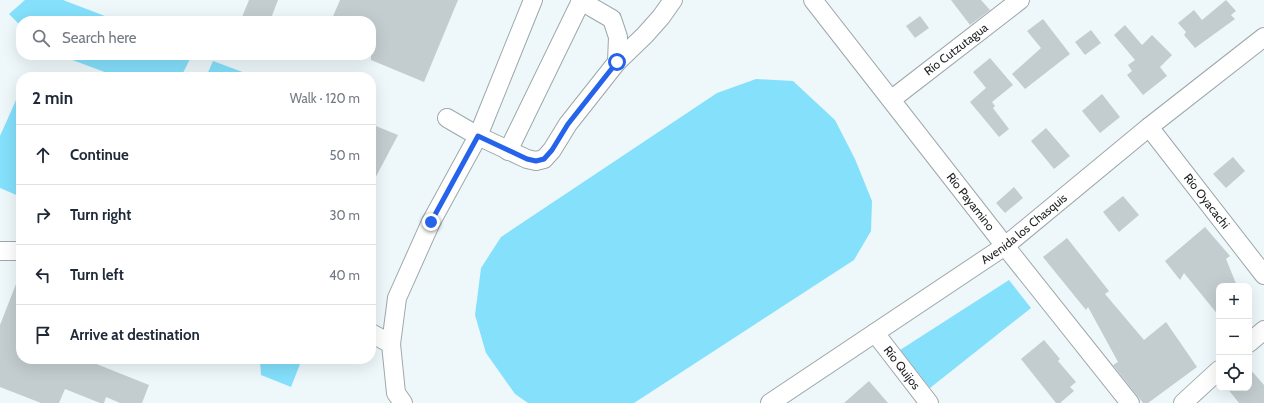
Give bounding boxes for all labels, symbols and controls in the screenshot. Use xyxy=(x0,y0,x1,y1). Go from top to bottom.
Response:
search box xyxy=(16,16,376,60)
street label: Río Cutzutagua xyxy=(921,20,991,78)
icon: search xyxy=(30,27,52,49)
text: Search here xyxy=(62,29,137,47)
route start xyxy=(608,53,626,71)
text: 2 min xyxy=(32,88,73,108)
text: Walk · 120 m xyxy=(290,90,360,106)
icon: ahead xyxy=(32,144,54,166)
text: Continue xyxy=(70,146,129,164)
text: 50 m xyxy=(330,147,360,163)
street label: Río Payamino xyxy=(944,170,998,234)
street label: Río Oyacachi xyxy=(1181,170,1233,231)
street label: Avenida los Chasquis xyxy=(978,190,1070,267)
icon: right xyxy=(32,204,54,226)
text: Turn right xyxy=(70,206,131,224)
text: 30 m xyxy=(330,207,360,223)
route end xyxy=(422,213,440,231)
icon: left xyxy=(32,264,54,286)
text: Turn left xyxy=(70,266,124,284)
text: 40 m xyxy=(329,267,360,283)
map controls xyxy=(1216,283,1252,391)
button: + xyxy=(1216,283,1252,319)
button: − xyxy=(1216,319,1252,355)
icon: arrive xyxy=(32,324,54,346)
text: Arrive at destination xyxy=(70,326,200,344)
street label: Río Quijos xyxy=(881,343,924,392)
button: locate xyxy=(1216,355,1252,391)

